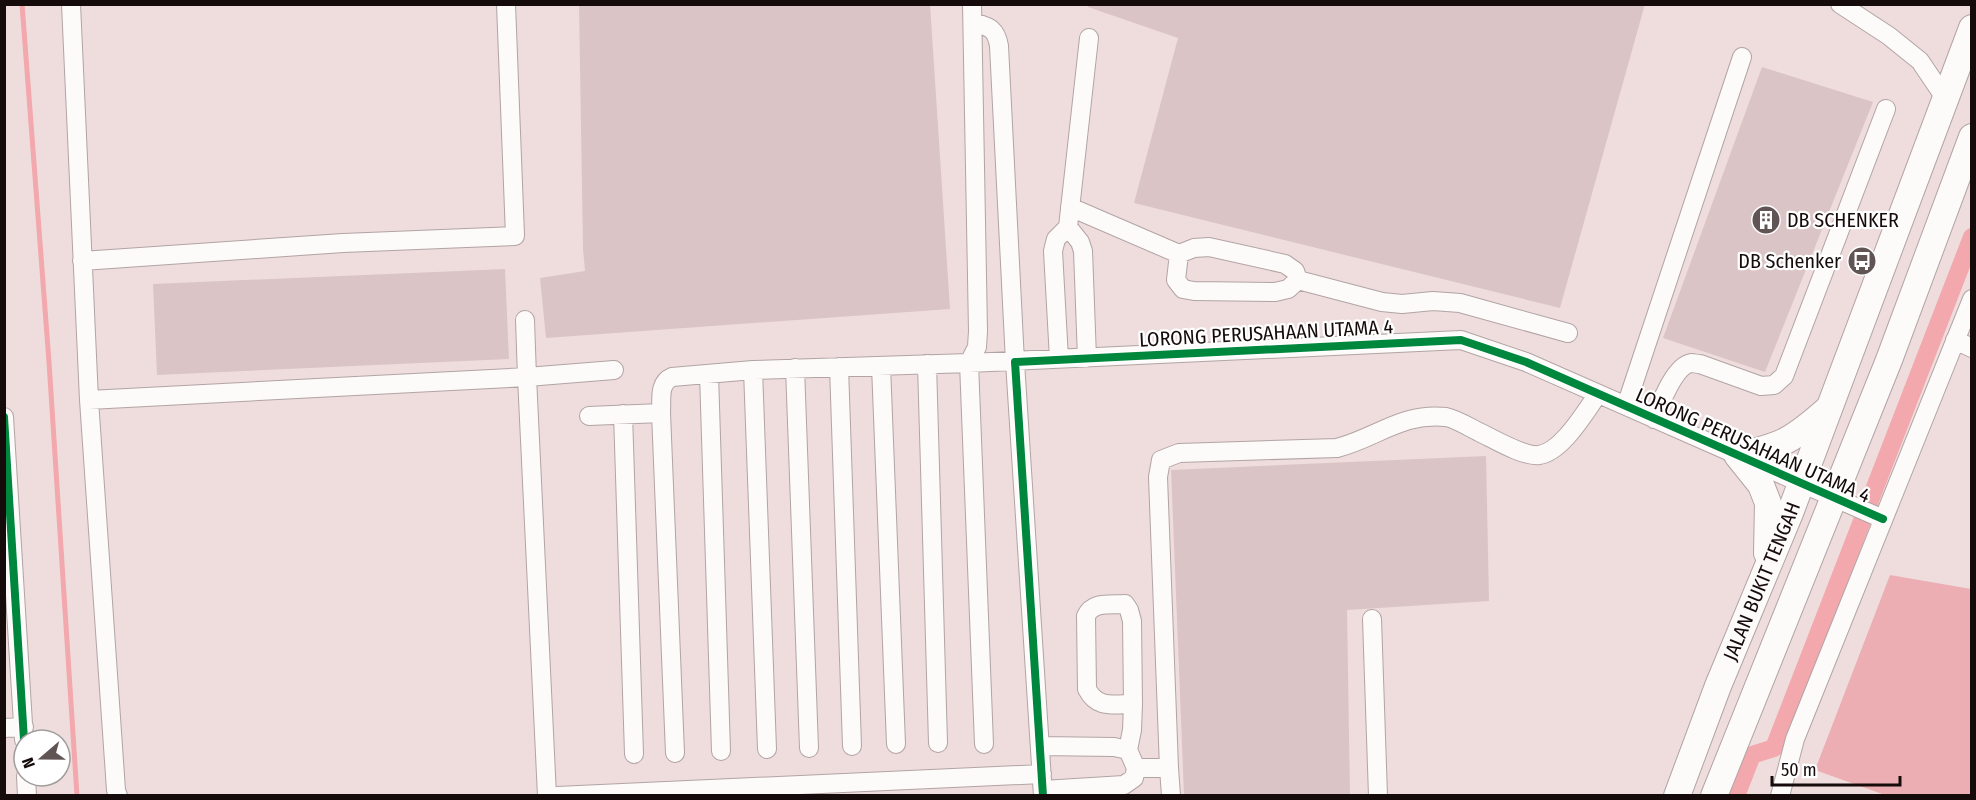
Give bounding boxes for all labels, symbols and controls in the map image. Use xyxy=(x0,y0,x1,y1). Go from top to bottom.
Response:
building icon: DB SCHENKER xyxy=(1750,204,1782,236)
place label: DB SCHENKER xyxy=(1787,208,1899,232)
bus stop icon: DB Schenker xyxy=(1846,245,1878,277)
place label: DB Schenker xyxy=(1738,249,1841,273)
street label: LORONG PERUSAHAAN UTAMA 4 xyxy=(1138,314,1394,352)
street label: LORONG PERUSAHAAN UTAMA 4 xyxy=(1632,382,1874,508)
street label: JALAN BUKIT TENGAH xyxy=(1718,498,1805,664)
north arrow xyxy=(12,728,72,788)
scale bar xyxy=(1772,749,1900,787)
text: N xyxy=(18,755,39,771)
text: 50 m xyxy=(1781,759,1817,781)

